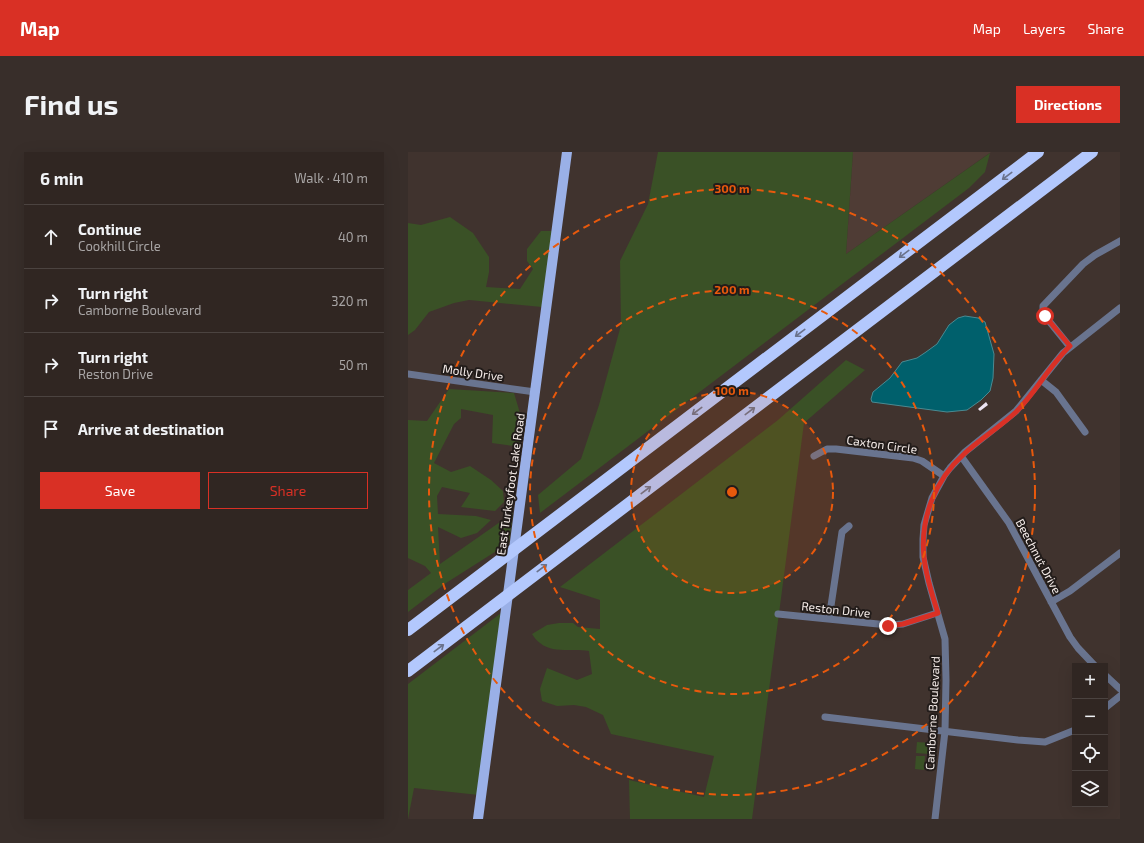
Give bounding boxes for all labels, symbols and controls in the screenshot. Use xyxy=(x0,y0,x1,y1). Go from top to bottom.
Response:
text: Map xyxy=(20,17,60,40)
text: Map xyxy=(973,20,1001,37)
text: Layers xyxy=(1023,20,1065,37)
text: Share xyxy=(1087,20,1124,37)
button: Directions xyxy=(1016,86,1120,123)
text: Find us xyxy=(24,87,118,121)
text: 6 min xyxy=(40,168,84,188)
text: Walk · 410 m xyxy=(294,170,368,186)
one-way arrow xyxy=(1002,171,1013,180)
text: 300 m xyxy=(714,181,750,195)
text: Continue xyxy=(78,220,141,238)
icon: ahead xyxy=(40,226,62,248)
text: 40 m xyxy=(338,229,368,245)
text: Cookhill Circle xyxy=(78,238,161,254)
one-way arrow xyxy=(898,250,909,259)
text: 200 m xyxy=(714,282,750,296)
text: Turn right xyxy=(78,284,148,302)
icon: right xyxy=(40,290,62,312)
text: 320 m xyxy=(331,293,368,309)
text: Camborne Boulevard xyxy=(78,302,202,318)
route start xyxy=(1036,307,1054,325)
one-way arrow xyxy=(795,329,806,337)
text: Turn right xyxy=(78,348,148,366)
icon: right xyxy=(40,354,62,376)
text: 50 m xyxy=(339,357,368,373)
street label: Molly Drive xyxy=(442,361,504,383)
text: Reston Drive xyxy=(78,366,153,382)
text: 100 m xyxy=(715,383,749,397)
one-way arrow xyxy=(691,407,702,416)
one-way arrow xyxy=(744,407,755,416)
street label: East Turkeyfoot Lake Road xyxy=(493,412,527,556)
icon: arrive xyxy=(40,418,62,440)
text: Arrive at destination xyxy=(78,420,224,438)
street label: Caxton Circle xyxy=(846,432,918,456)
button: Save xyxy=(40,472,200,509)
button: Share xyxy=(208,472,368,509)
centre of rings xyxy=(725,485,739,499)
one-way arrow xyxy=(640,486,651,494)
street label: Beechnut Drive xyxy=(1013,516,1065,596)
one-way arrow xyxy=(537,564,548,573)
street label: Reston Drive xyxy=(801,598,871,620)
route end xyxy=(879,617,897,635)
one-way arrow xyxy=(434,643,445,652)
street label: Camborne Boulevard xyxy=(922,656,942,770)
map controls xyxy=(1072,663,1108,807)
button: + xyxy=(1072,663,1108,699)
button: − xyxy=(1072,699,1108,735)
button: locate xyxy=(1072,735,1108,771)
button: layers xyxy=(1072,771,1108,807)

